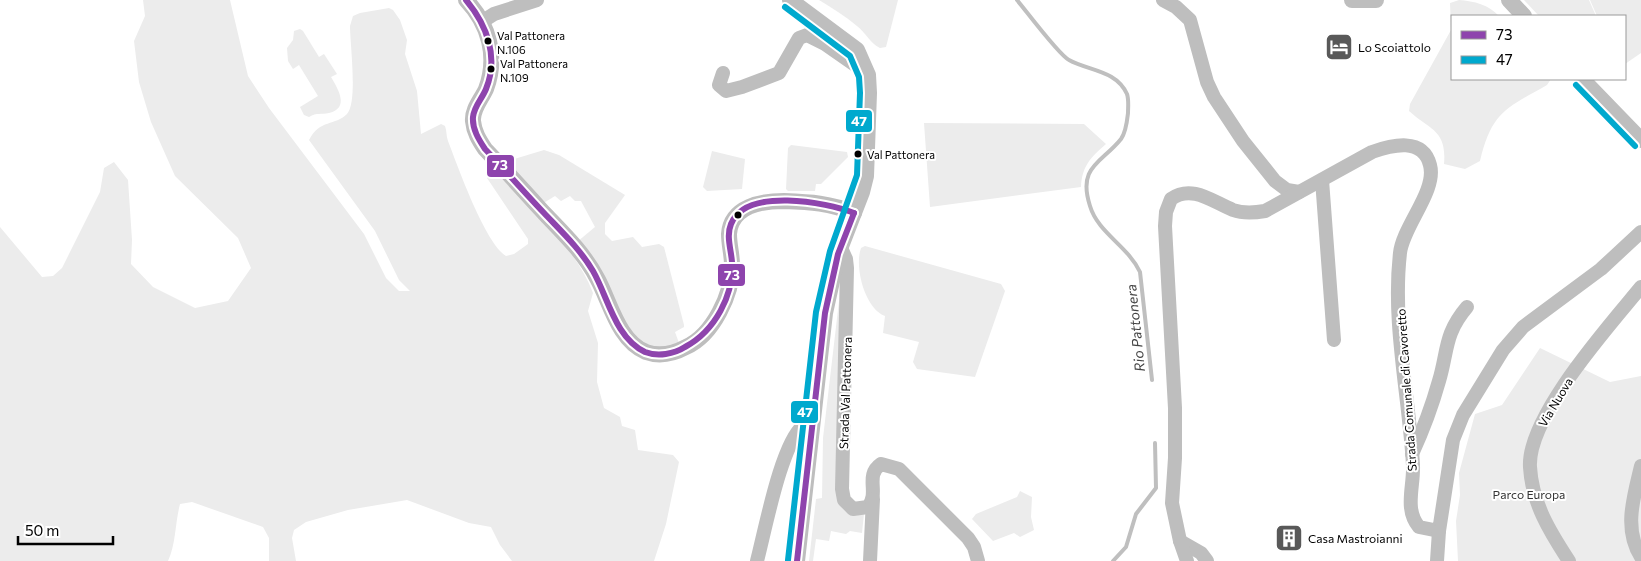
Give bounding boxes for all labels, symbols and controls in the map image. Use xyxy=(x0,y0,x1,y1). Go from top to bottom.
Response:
legend xyxy=(1451,15,1626,80)
text: 73 xyxy=(1496,25,1512,43)
place label: Val Pattonera N.106 xyxy=(497,29,565,56)
hotel icon: Lo Scoiattolo xyxy=(1324,32,1354,62)
marker: Val Pattonera N.106 xyxy=(483,36,493,46)
place label: Lo Scoiattolo xyxy=(1358,40,1431,54)
text: 47 xyxy=(1496,50,1513,68)
place label: Val Pattonera N.109 xyxy=(500,57,568,84)
marker: Val Pattonera N.109 xyxy=(486,64,496,74)
line badge: 47 xyxy=(845,109,873,133)
text: 47 xyxy=(851,112,867,129)
place label: Val Pattonera xyxy=(867,148,935,161)
marker: Val Pattonera xyxy=(853,149,863,159)
line badge: 73 xyxy=(486,154,515,178)
text: 73 xyxy=(492,156,508,173)
unlabelled marker xyxy=(733,210,743,220)
line badge: 73 xyxy=(717,263,746,287)
text: 73 xyxy=(724,266,740,283)
water label: Rio Pattonera xyxy=(1122,283,1148,373)
street label: Strada Comunale di Cavoretto xyxy=(1393,308,1419,472)
street label: Strada Val Pattonera xyxy=(836,337,854,449)
street label: Via Nuova xyxy=(1535,375,1575,429)
line badge: 47 xyxy=(790,400,819,424)
text: 47 xyxy=(797,403,813,420)
park label: Parco Europa xyxy=(1493,487,1565,501)
scale bar xyxy=(18,514,112,546)
text: 50 m xyxy=(25,521,59,539)
building icon: Casa Mastroianni xyxy=(1274,523,1304,553)
place label: Casa Mastroianni xyxy=(1308,531,1402,545)

